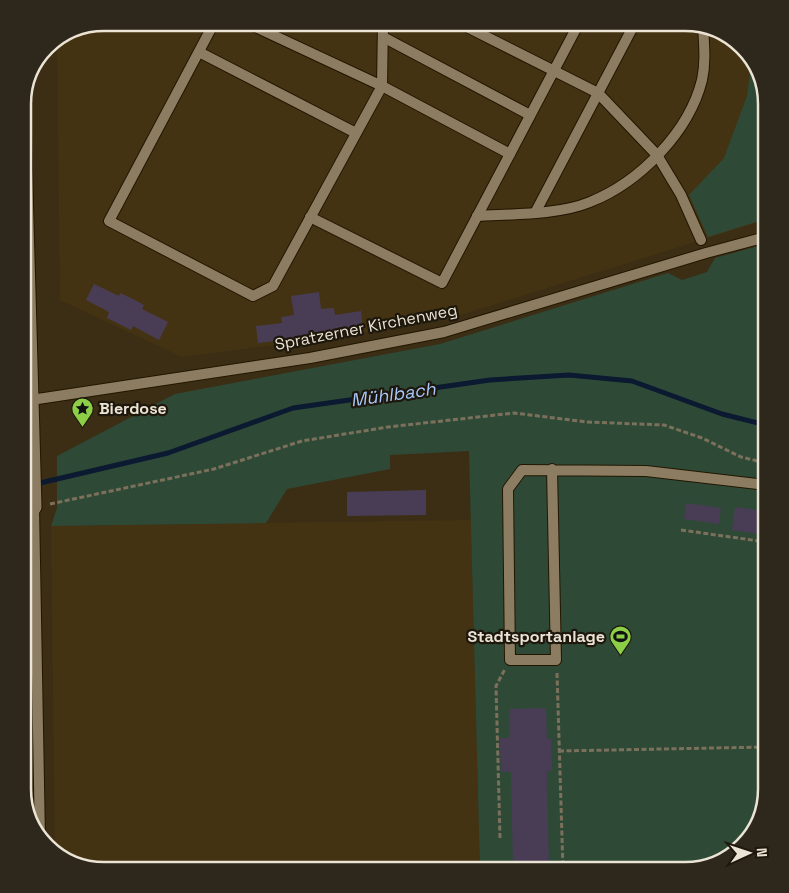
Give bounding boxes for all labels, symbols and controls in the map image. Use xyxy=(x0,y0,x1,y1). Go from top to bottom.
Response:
street label: Spratzerner Kirchenweg xyxy=(273,299,459,355)
water label: Mühlbach xyxy=(349,377,438,411)
place icon: Bierdose xyxy=(71,396,95,427)
place label: Bierdose xyxy=(99,398,167,419)
sports icon: Stadtsportanlage xyxy=(609,624,633,655)
place label: Stadtsportanlage xyxy=(468,626,605,647)
north arrow xyxy=(724,828,774,878)
text: N xyxy=(753,847,771,857)

